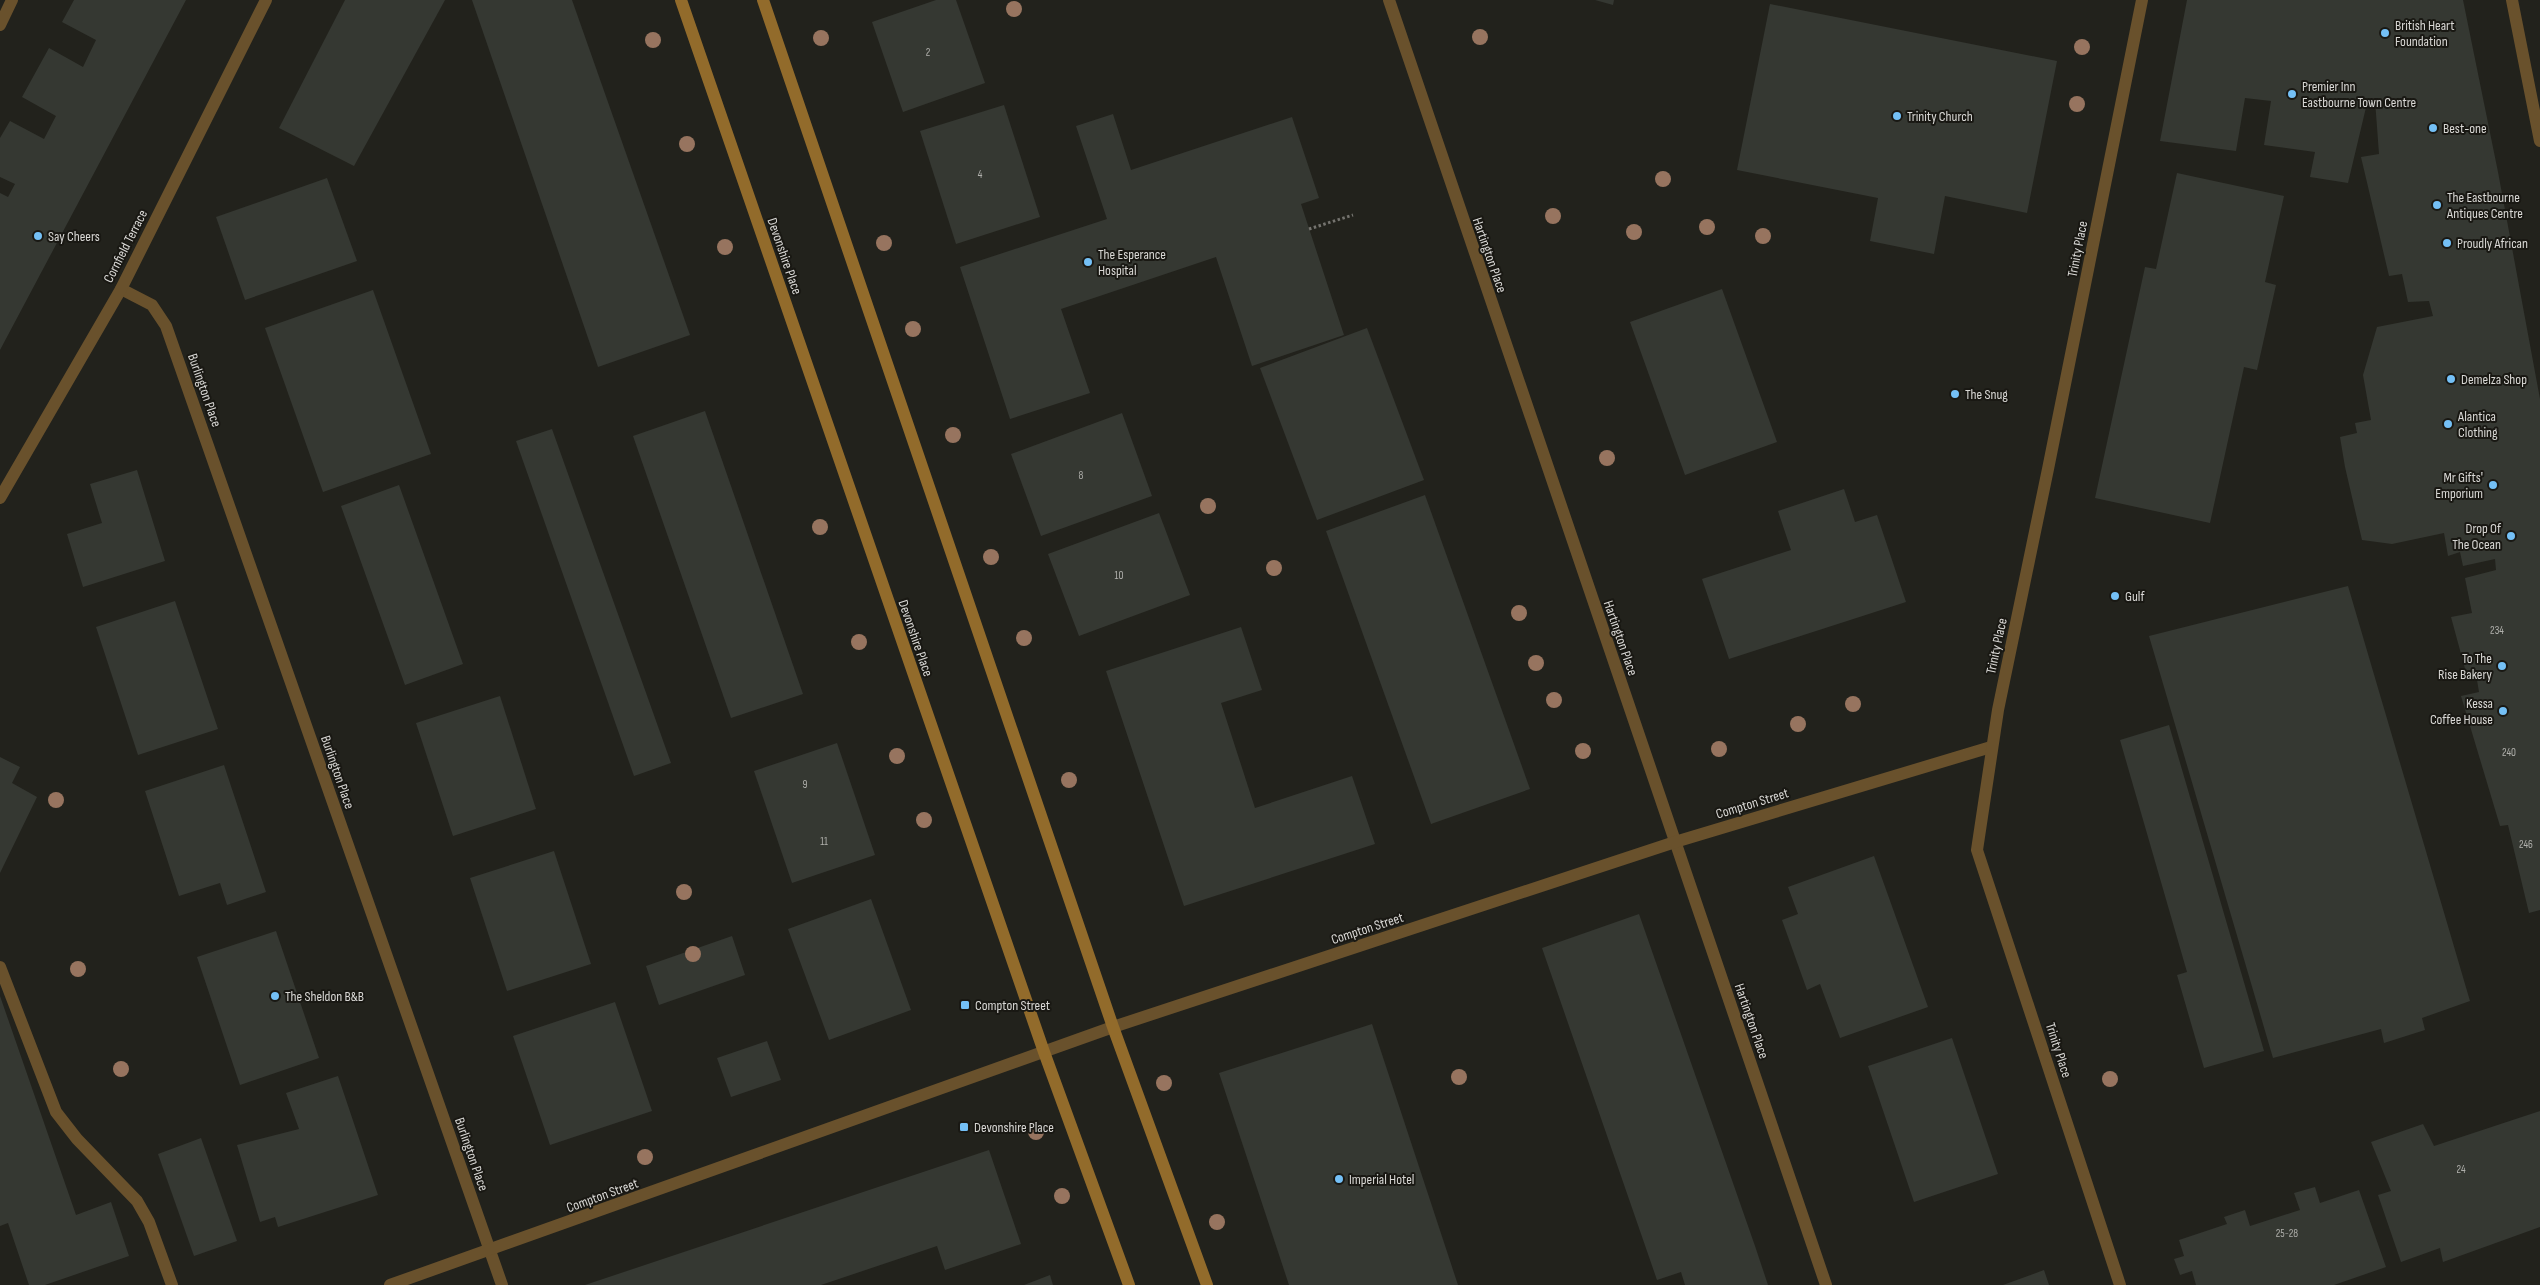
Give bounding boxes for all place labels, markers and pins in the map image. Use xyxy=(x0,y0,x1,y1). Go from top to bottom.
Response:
place label: British Heart Foundation xyxy=(2395,17,2455,50)
marker: British Heart Foundation xyxy=(2379,27,2391,39)
place label: Premier Inn Eastbourne Town Centre xyxy=(2302,78,2416,111)
marker: Premier Inn Eastbourne Town Centre xyxy=(2286,88,2298,100)
place label: Trinity Church xyxy=(1907,108,1973,125)
marker: Trinity Church xyxy=(1891,110,1903,122)
place label: Best-one xyxy=(2443,120,2487,137)
marker: Best-one xyxy=(2427,122,2439,134)
place label: The Eastbourne Antiques Centre xyxy=(2446,189,2523,222)
marker: The Eastbourne Antiques Centre xyxy=(2431,199,2443,211)
place label: Say Cheers xyxy=(48,228,100,245)
marker: Say Cheers xyxy=(32,230,44,242)
place label: Proudly African xyxy=(2457,235,2528,252)
marker: Proudly African xyxy=(2441,237,2453,249)
place label: The Esperance Hospital xyxy=(1098,246,1166,279)
marker: The Esperance Hospital xyxy=(1082,256,1094,268)
place label: Demelza Shop xyxy=(2461,371,2527,388)
marker: Demelza Shop xyxy=(2445,373,2457,385)
place label: The Snug xyxy=(1965,386,2008,403)
marker: The Snug xyxy=(1949,388,1961,400)
place label: Alantica Clothing xyxy=(2457,408,2498,441)
marker: Alantica Clothing xyxy=(2442,418,2454,430)
place label: Mr Gifts' Emporium xyxy=(2435,469,2483,502)
marker: Mr Gifts' Emporium xyxy=(2487,479,2499,491)
place label: Drop Of The Ocean xyxy=(2452,520,2502,553)
marker: Drop Of The Ocean xyxy=(2505,530,2517,542)
place label: Gulf xyxy=(2125,588,2145,605)
marker: Gulf xyxy=(2109,590,2121,602)
place label: To The Rise Bakery xyxy=(2438,650,2493,683)
marker: To The Rise Bakery xyxy=(2496,660,2508,672)
place label: Kessa Coffee House xyxy=(2430,695,2493,728)
marker: Kessa Coffee House xyxy=(2497,705,2509,717)
place label: The Sheldon B&B xyxy=(285,988,364,1005)
marker: The Sheldon B&B xyxy=(269,990,281,1002)
place label: Compton Street xyxy=(975,997,1050,1014)
marker: Compton Street xyxy=(959,999,971,1011)
place label: Devonshire Place xyxy=(974,1119,1054,1136)
marker: Devonshire Place xyxy=(958,1121,970,1133)
place label: Imperial Hotel xyxy=(1349,1171,1414,1188)
marker: Imperial Hotel xyxy=(1333,1173,1345,1185)

